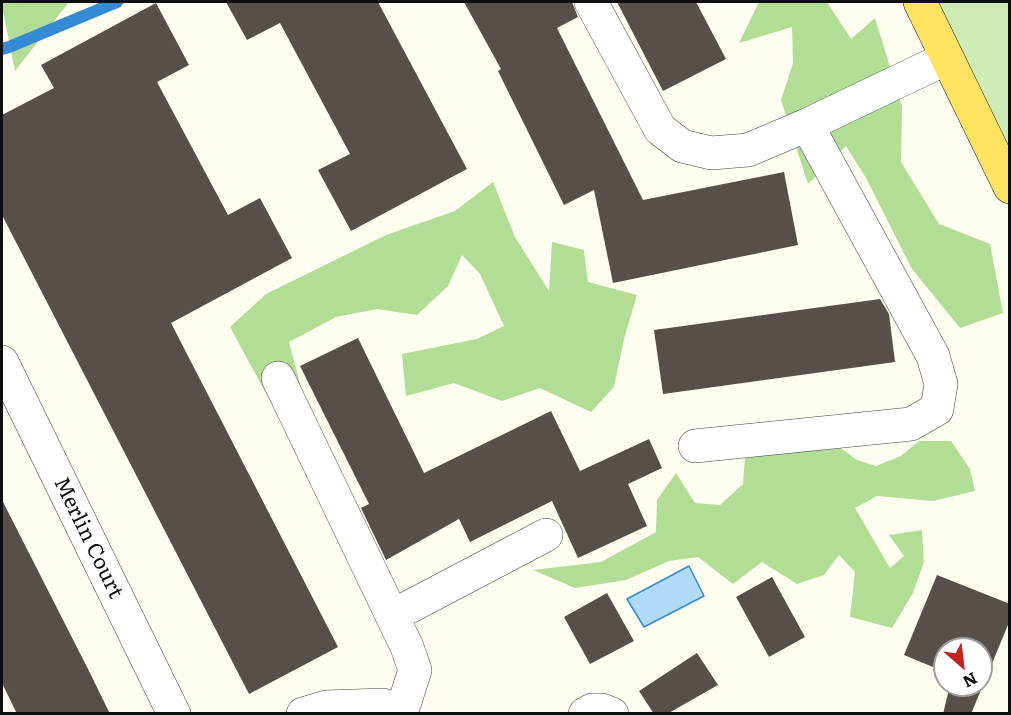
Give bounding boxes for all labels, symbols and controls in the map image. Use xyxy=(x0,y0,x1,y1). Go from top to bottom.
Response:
street label: Merlin Court xyxy=(48,473,128,603)
north arrow xyxy=(933,637,993,697)
text: N xyxy=(959,667,982,695)

